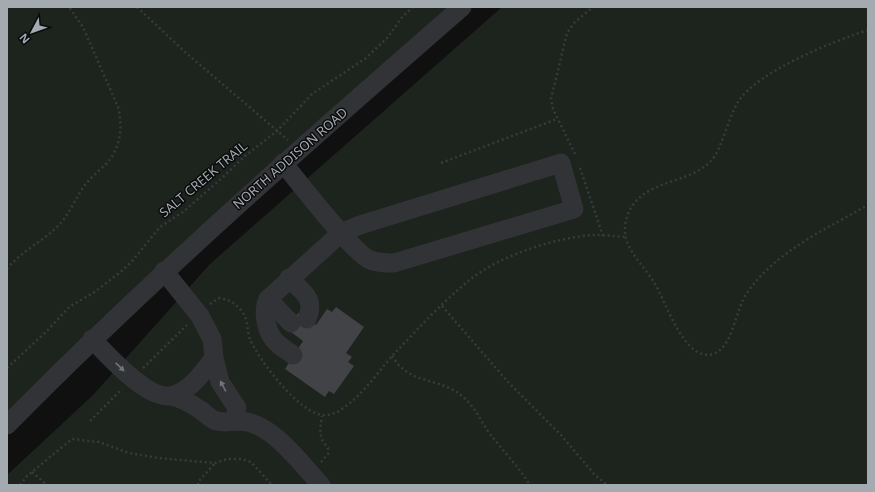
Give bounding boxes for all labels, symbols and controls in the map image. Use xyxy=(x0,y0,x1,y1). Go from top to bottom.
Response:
north arrow xyxy=(12,12,52,52)
text: N xyxy=(15,31,33,47)
street label: NORTH ADDISON ROAD xyxy=(229,103,351,213)
street label: SALT CREEK TRAIL xyxy=(155,137,251,221)
one-way arrow xyxy=(115,362,125,372)
one-way arrow xyxy=(220,380,226,392)

